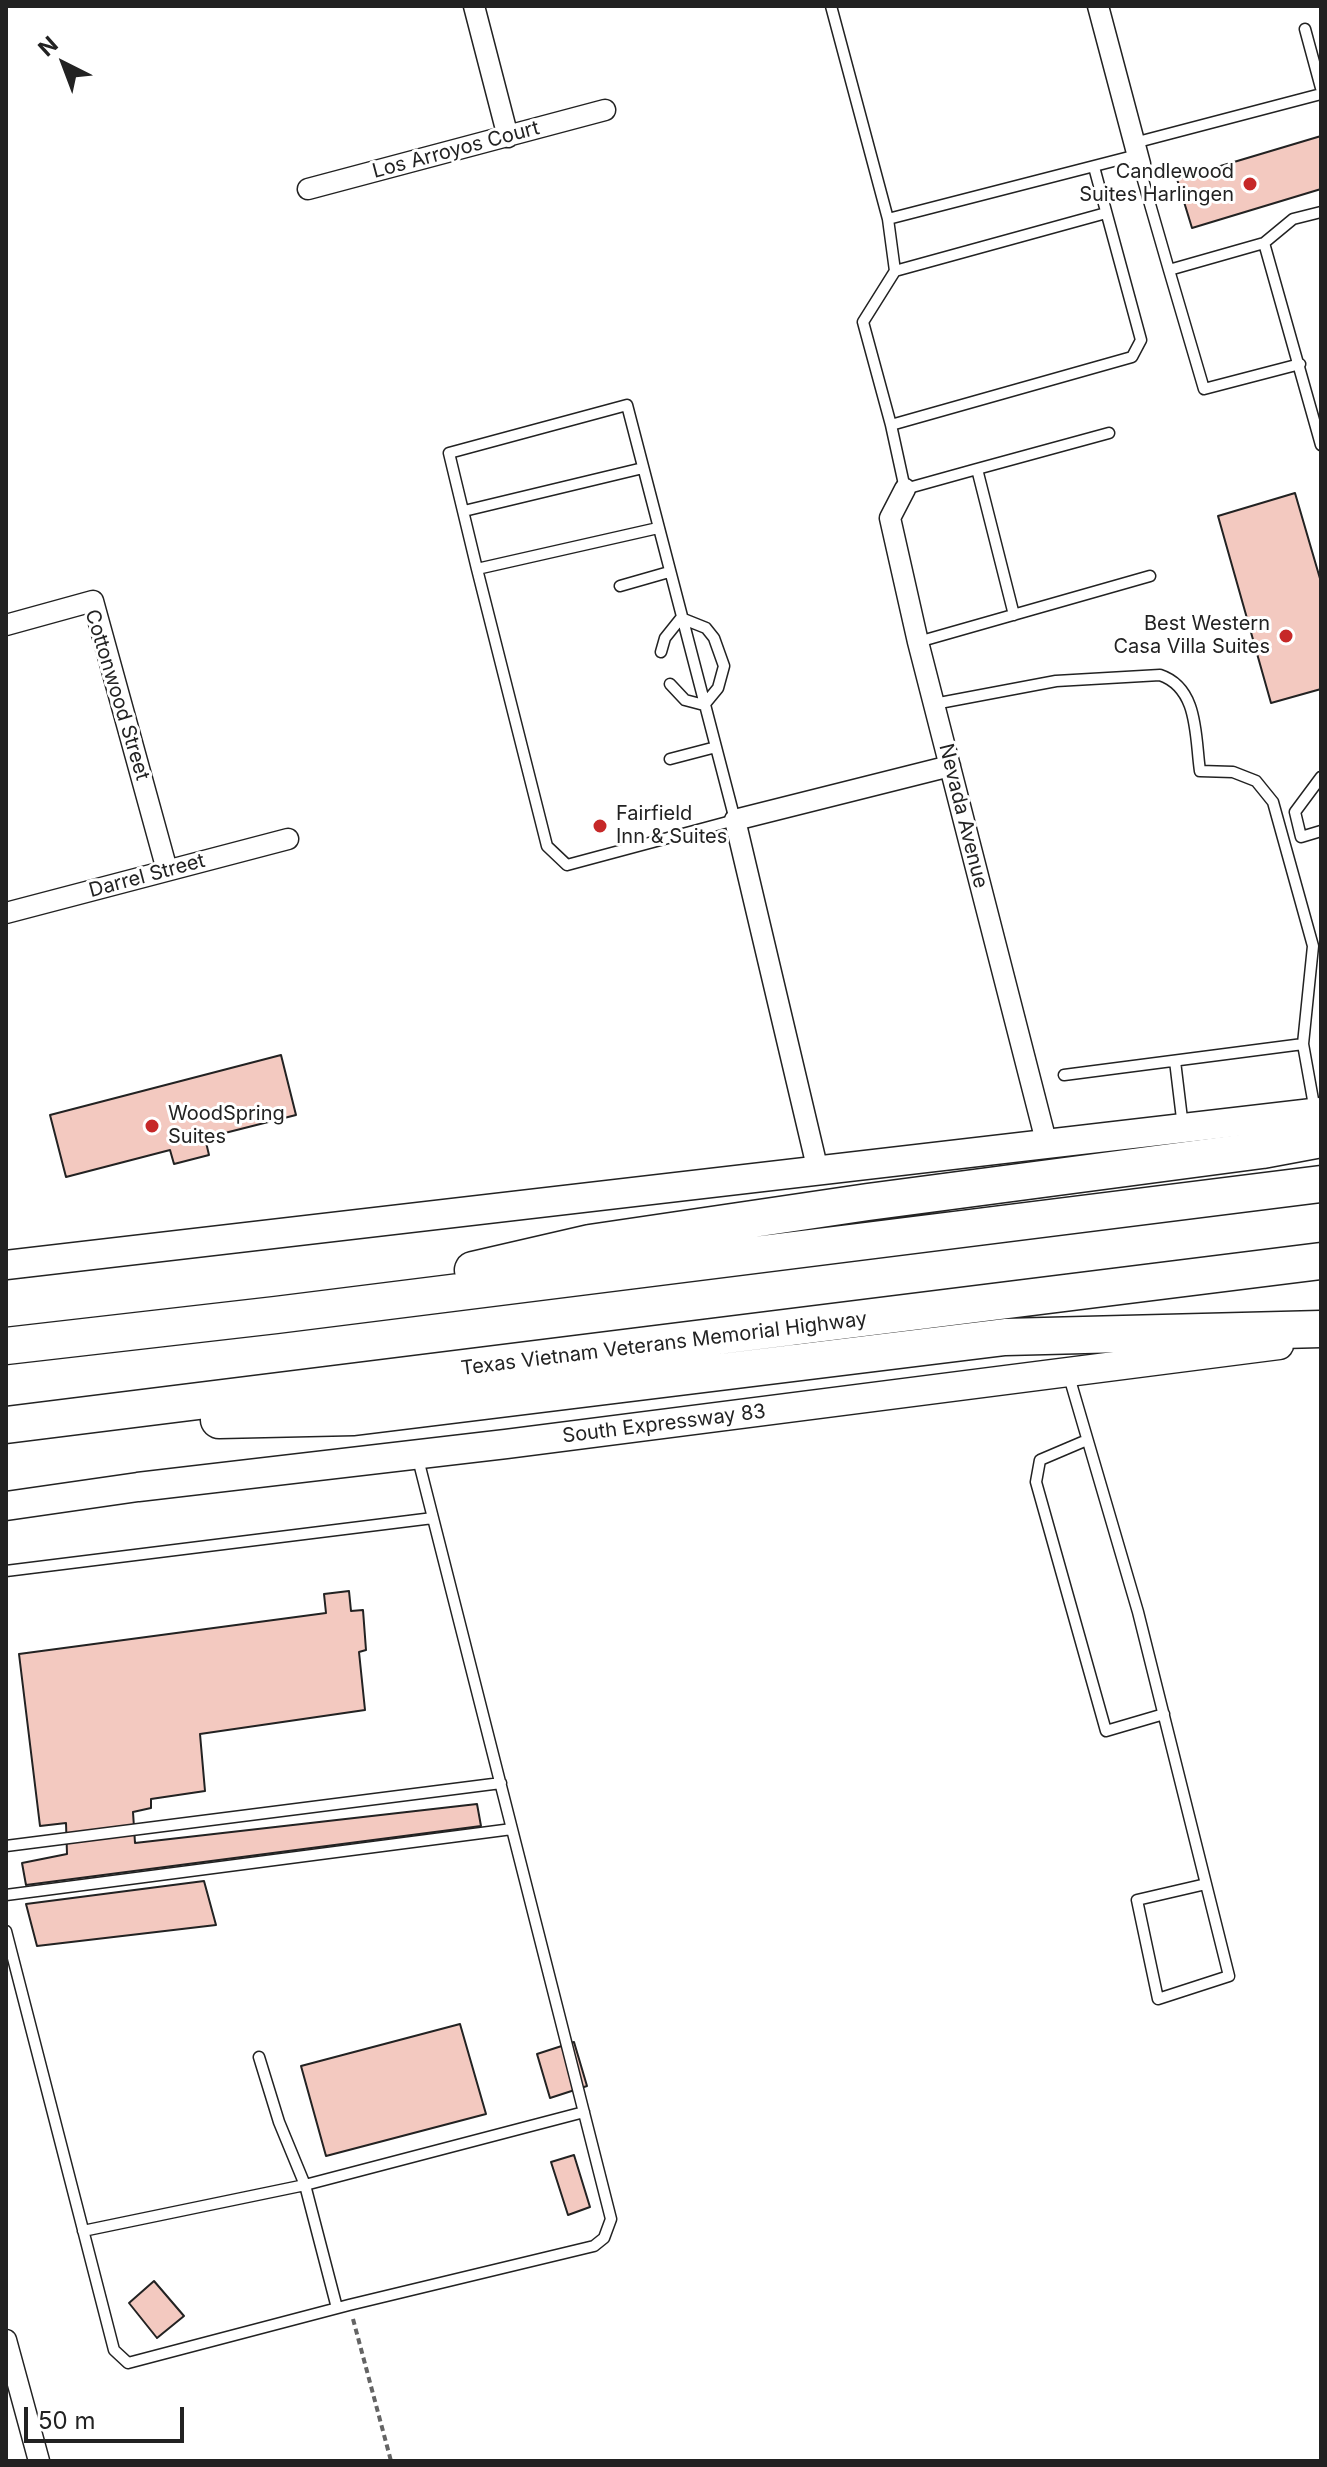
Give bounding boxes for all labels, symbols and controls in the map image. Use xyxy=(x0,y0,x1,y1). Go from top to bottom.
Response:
north arrow xyxy=(24,24,104,104)
text: N xyxy=(33,31,63,61)
street label: Los Arroyos Court xyxy=(370,116,542,184)
place label: Candlewood Suites Harlingen xyxy=(1079,160,1234,207)
marker: Candlewood Suites Harlingen xyxy=(1241,175,1259,193)
street label: Cottonwood Street xyxy=(80,607,154,783)
place label: Best Western Casa Villa Suites xyxy=(1113,612,1270,659)
marker: Best Western Casa Villa Suites xyxy=(1277,627,1295,645)
street label: Nevada Avenue xyxy=(933,741,993,891)
place label: Fairfield Inn & Suites xyxy=(616,802,727,849)
marker: Fairfield Inn & Suites xyxy=(591,817,609,835)
street label: Darrel Street xyxy=(86,849,208,903)
place label: WoodSpring Suites xyxy=(168,1102,285,1149)
marker: WoodSpring Suites xyxy=(143,1117,161,1135)
street label: Texas Vietnam Veterans Memorial Highway xyxy=(460,1307,868,1381)
street label: South Expressway 83 xyxy=(561,1400,767,1448)
scale bar xyxy=(28,2391,188,2441)
text: 50 m xyxy=(38,2406,96,2435)

